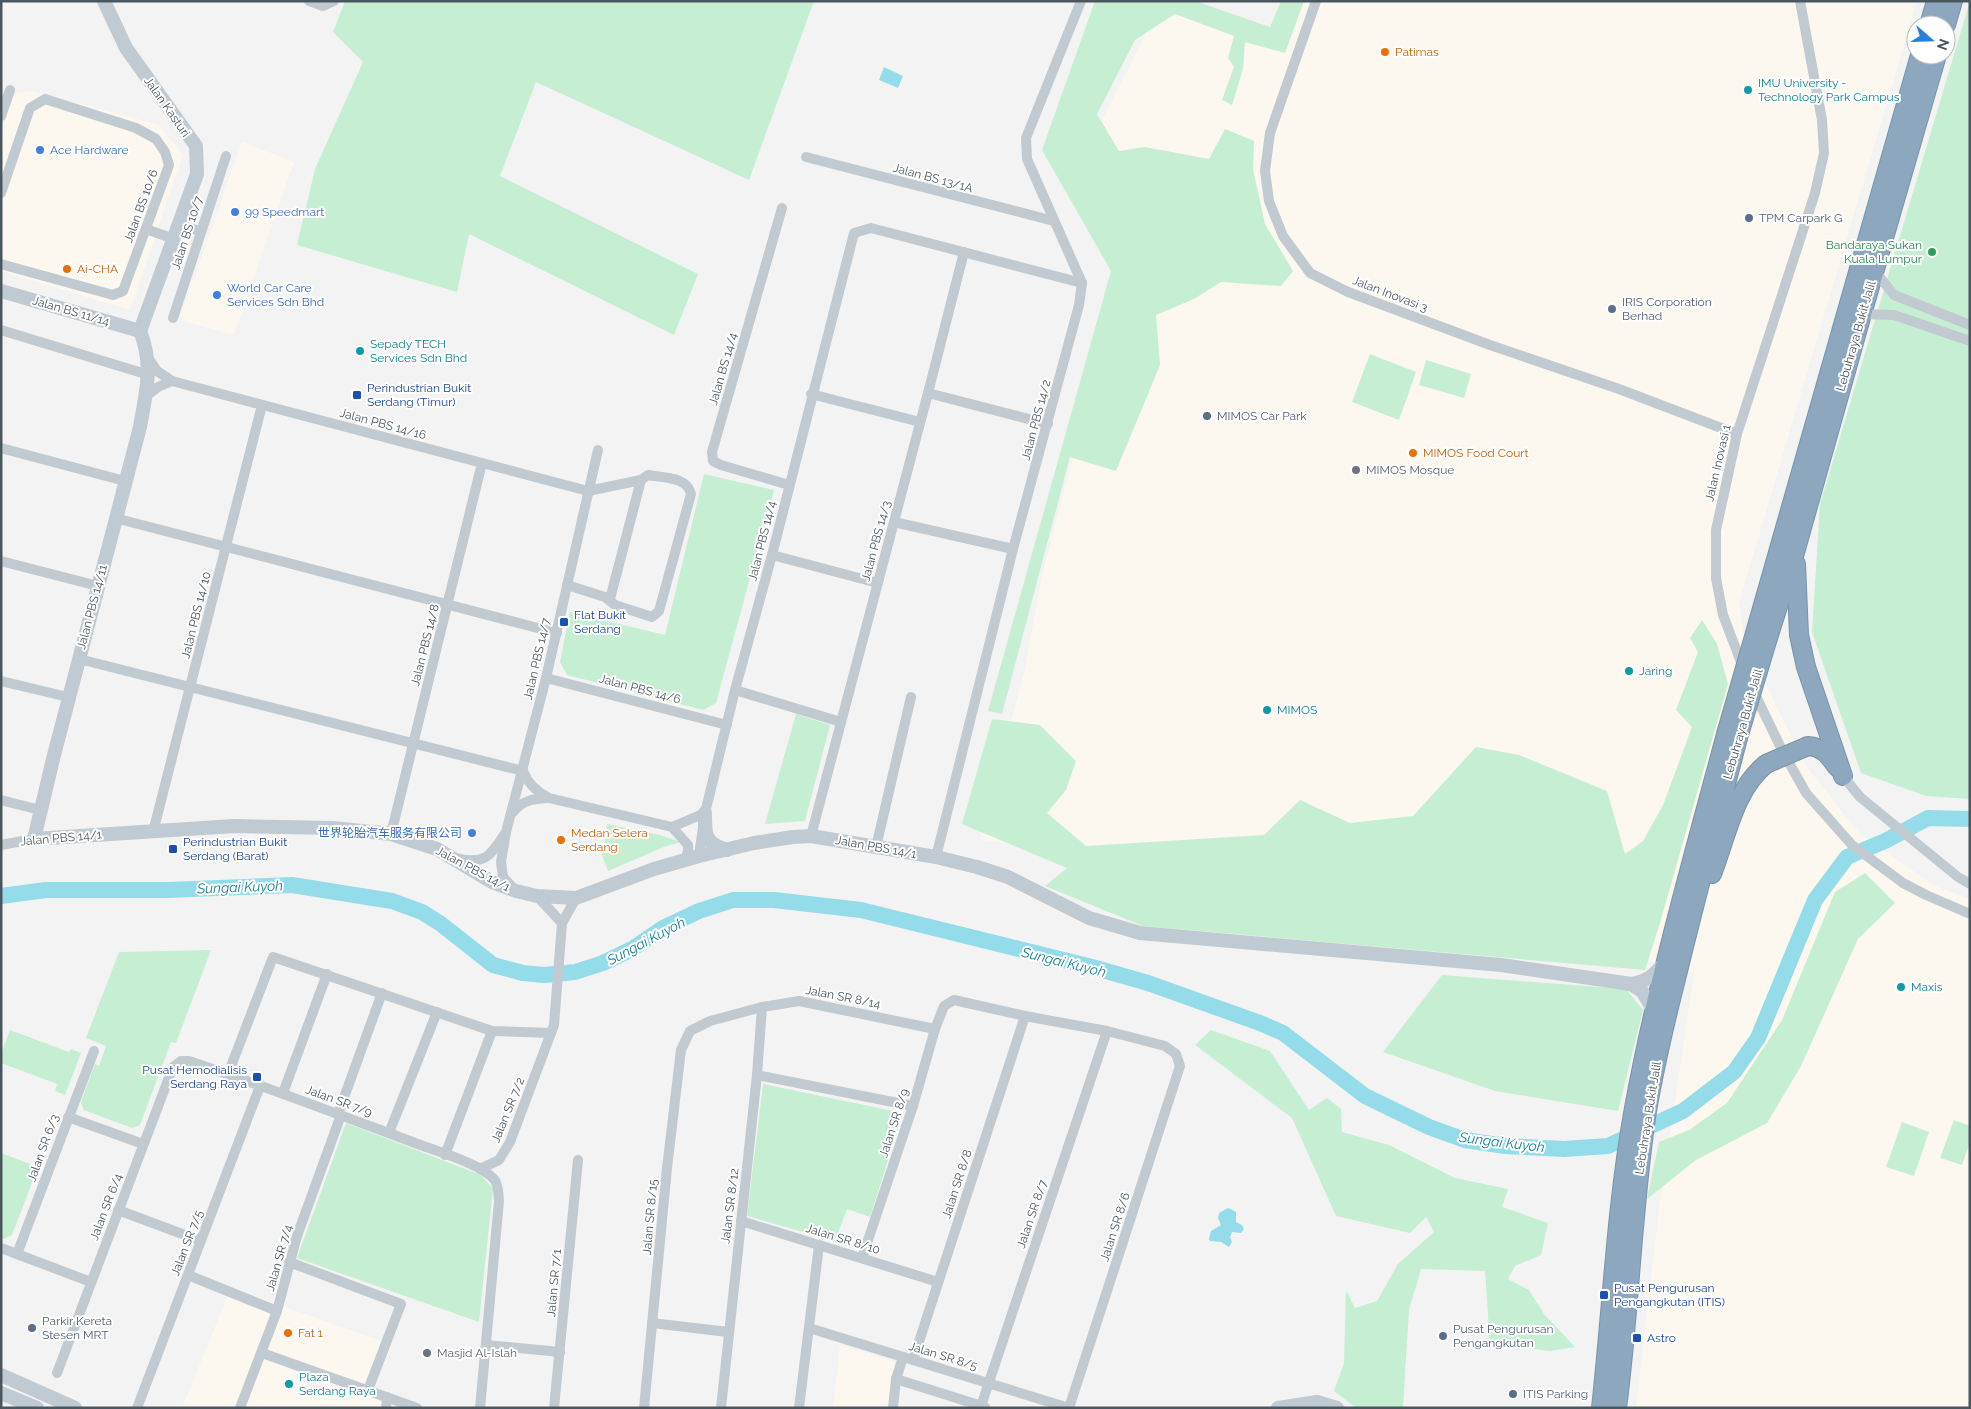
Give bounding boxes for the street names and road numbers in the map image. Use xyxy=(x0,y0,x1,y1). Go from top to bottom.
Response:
street label: Jalan Kasturi xyxy=(141,74,193,140)
street label: Jalan BS 13/1A xyxy=(891,161,975,195)
street label: Jalan BS 10/6 xyxy=(121,167,161,245)
street label: Jalan BS 10/7 xyxy=(169,194,206,272)
street label: Jalan Inovasi 3 xyxy=(1350,273,1430,315)
street label: Lebuhraya Bukit Jalil xyxy=(1834,279,1879,393)
street label: Jalan BS 11/14 xyxy=(31,293,112,329)
street label: Jalan BS 14/4 xyxy=(706,331,740,407)
street label: Jalan PBS 14/2 xyxy=(1019,378,1053,462)
street label: Jalan PBS 14/16 xyxy=(338,406,428,442)
street label: Jalan Inovasi 1 xyxy=(1702,423,1734,503)
street label: Jalan PBS 14/4 xyxy=(745,499,779,583)
street label: Jalan PBS 14/3 xyxy=(859,499,893,583)
street label: Jalan PBS 14/11 xyxy=(74,563,110,651)
street label: Jalan PBS 14/10 xyxy=(178,570,214,660)
street label: Jalan PBS 14/8 xyxy=(408,603,442,687)
street label: Jalan PBS 14/7 xyxy=(521,616,553,701)
street label: Lebuhraya Bukit Jalil xyxy=(1721,667,1766,781)
street label: Jalan PBS 14/6 xyxy=(598,671,682,707)
street label: Jalan PBS 14/1 xyxy=(20,827,102,849)
street label: Jalan PBS 14/1 xyxy=(835,833,917,861)
street label: Jalan PBS 14/1 xyxy=(434,844,512,894)
street label: Jalan SR 8/14 xyxy=(804,983,882,1011)
street label: Lebuhraya Bukit Jalil xyxy=(1632,1060,1664,1175)
street label: Jalan SR 7/2 xyxy=(489,1075,527,1145)
street label: Jalan SR 7/9 xyxy=(304,1082,374,1120)
street label: Jalan SR 8/9 xyxy=(876,1087,912,1159)
street label: Jalan SR 6/3 xyxy=(24,1112,62,1184)
street label: Jalan SR 8/8 xyxy=(939,1148,975,1220)
street label: Jalan SR 8/12 xyxy=(718,1168,742,1244)
street label: Jalan SR 6/4 xyxy=(87,1171,125,1242)
street label: Jalan SR 8/15 xyxy=(640,1178,660,1255)
street label: Jalan SR 8/7 xyxy=(1014,1178,1050,1250)
street label: Jalan SR 8/6 xyxy=(1097,1191,1133,1263)
street label: Jalan SR 7/5 xyxy=(168,1208,206,1278)
street label: Jalan SR 8/10 xyxy=(804,1221,882,1257)
street label: Jalan SR 7/4 xyxy=(263,1223,295,1293)
street label: Jalan SR 7/1 xyxy=(544,1248,564,1318)
street label: Jalan SR 8/5 xyxy=(907,1339,979,1373)

